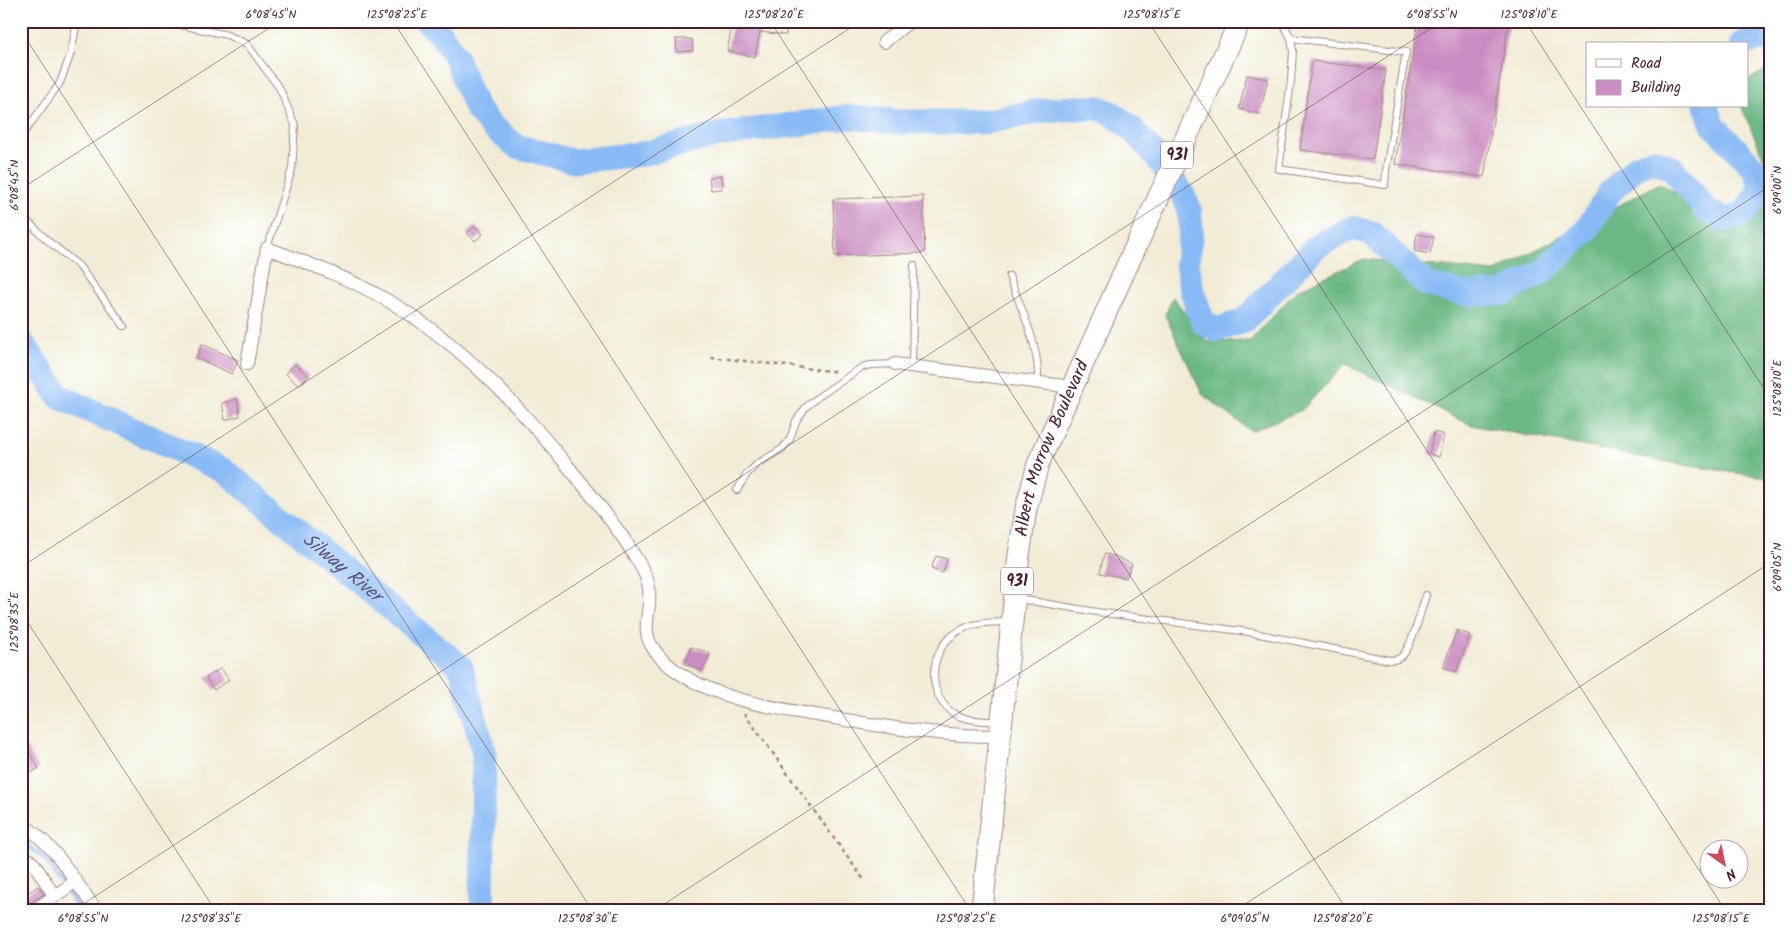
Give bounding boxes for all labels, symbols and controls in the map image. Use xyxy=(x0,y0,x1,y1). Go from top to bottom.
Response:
text: 6°08'45"N xyxy=(246,5,296,24)
text: 125°08'25"E xyxy=(367,5,428,24)
text: 125°08'20"E xyxy=(744,5,805,24)
text: 125°08'15"E xyxy=(1123,5,1182,24)
text: 6°08'55"N xyxy=(1407,5,1457,24)
text: 125°08'10"E xyxy=(1501,5,1558,24)
legend xyxy=(1586,42,1748,108)
text: Road xyxy=(1631,52,1662,76)
text: Building xyxy=(1631,76,1681,100)
road number: 931 xyxy=(1161,142,1193,168)
text: 6°08'45"N xyxy=(5,160,24,210)
text: 6°09'00"N xyxy=(1768,166,1787,214)
street label: Albert Morrow Boulevard xyxy=(1007,355,1098,539)
text: 125°08'10"E xyxy=(1768,359,1787,416)
water label: Silway River xyxy=(295,526,391,613)
text: 6°09'05"N xyxy=(1768,543,1787,591)
road number: 931 xyxy=(1001,568,1033,594)
text: 125°08'35"E xyxy=(5,591,24,652)
north arrow xyxy=(1698,838,1748,888)
text: N xyxy=(1721,862,1740,886)
text: 6°08'55"N xyxy=(58,909,108,928)
text: 125°08'35"E xyxy=(181,909,242,928)
text: 125°08'30"E xyxy=(558,909,619,928)
text: 125°08'25"E xyxy=(936,909,997,928)
text: 6°09'05"N xyxy=(1221,909,1269,928)
text: 125°08'20"E xyxy=(1313,909,1374,928)
text: 125°08'15"E xyxy=(1692,909,1751,928)

